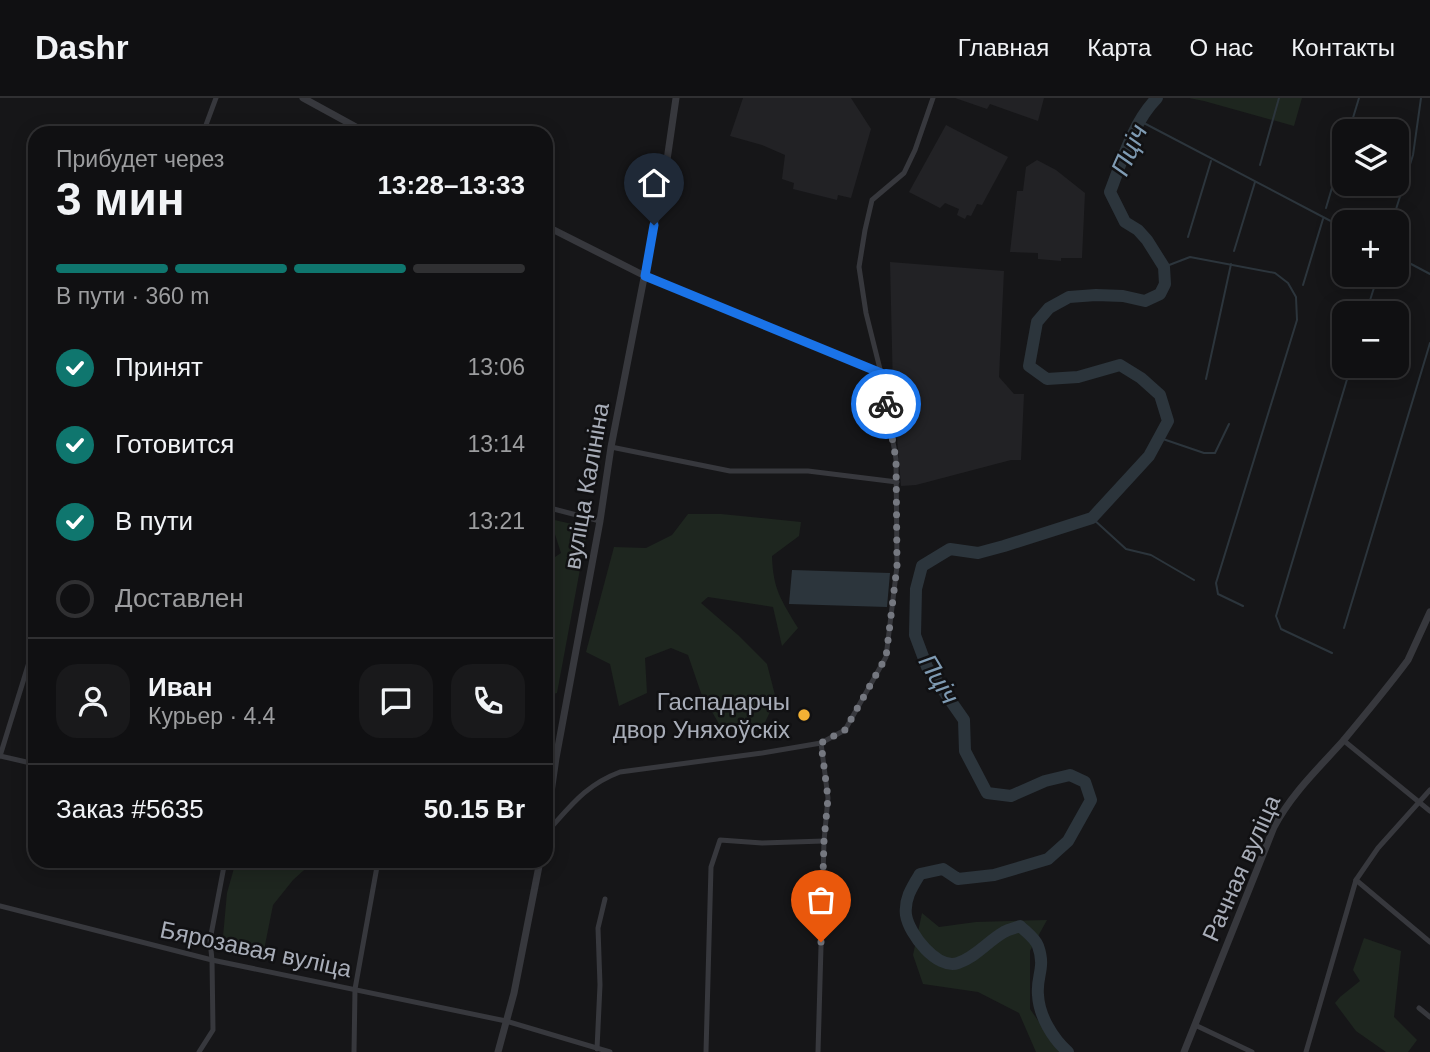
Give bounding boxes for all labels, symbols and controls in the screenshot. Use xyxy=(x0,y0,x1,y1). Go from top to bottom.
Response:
text: Dashr xyxy=(35,29,129,66)
text: Главная xyxy=(958,34,1049,61)
text: Карта xyxy=(1087,34,1151,61)
text: О нас xyxy=(1189,34,1253,61)
text: Контакты xyxy=(1291,34,1395,61)
map controls xyxy=(1332,119,1409,378)
button: layers xyxy=(1332,119,1409,196)
water label: Пціч xyxy=(1105,120,1153,180)
text: Прибудет через xyxy=(56,146,224,172)
pin xyxy=(624,153,684,225)
icon: home xyxy=(635,164,673,202)
text: 13:28–13:33 xyxy=(378,170,525,200)
text: 3 мин xyxy=(56,173,184,225)
button: + xyxy=(1332,210,1409,287)
text: В пути · 360 m xyxy=(56,283,209,309)
button: − xyxy=(1332,301,1409,378)
icon: check xyxy=(56,349,94,387)
text: Принят xyxy=(115,352,203,382)
text: 13:06 xyxy=(467,354,525,380)
courier xyxy=(851,369,921,439)
icon: bike xyxy=(867,385,905,423)
street label: вуліца Калініна xyxy=(558,400,614,571)
icon: check xyxy=(56,426,94,464)
text: Готовится xyxy=(115,429,234,459)
text: 13:14 xyxy=(467,431,525,457)
icon: check xyxy=(56,503,94,541)
text: В пути xyxy=(115,506,193,536)
text: 13:21 xyxy=(467,508,525,534)
text: Доставлен xyxy=(115,583,244,613)
water label: Пціч xyxy=(913,649,965,709)
button: person xyxy=(56,664,130,738)
button: chat xyxy=(359,664,433,738)
button: phone xyxy=(451,664,525,738)
text: Иван xyxy=(148,672,213,702)
place label: Гаспадарчы двор Уняхоўскіх xyxy=(613,688,790,743)
text: Курьер · 4.4 xyxy=(148,703,275,729)
marker: Гаспадарчы двор Уняхоўскіх xyxy=(796,707,812,723)
street label: Рачная вуліца xyxy=(1197,790,1286,945)
text: Заказ #5635 xyxy=(56,794,204,824)
text: 50.15 Br xyxy=(424,794,525,824)
pin xyxy=(791,870,851,942)
icon: bag xyxy=(802,881,840,919)
street label: Бярозавая вуліца xyxy=(158,916,355,983)

